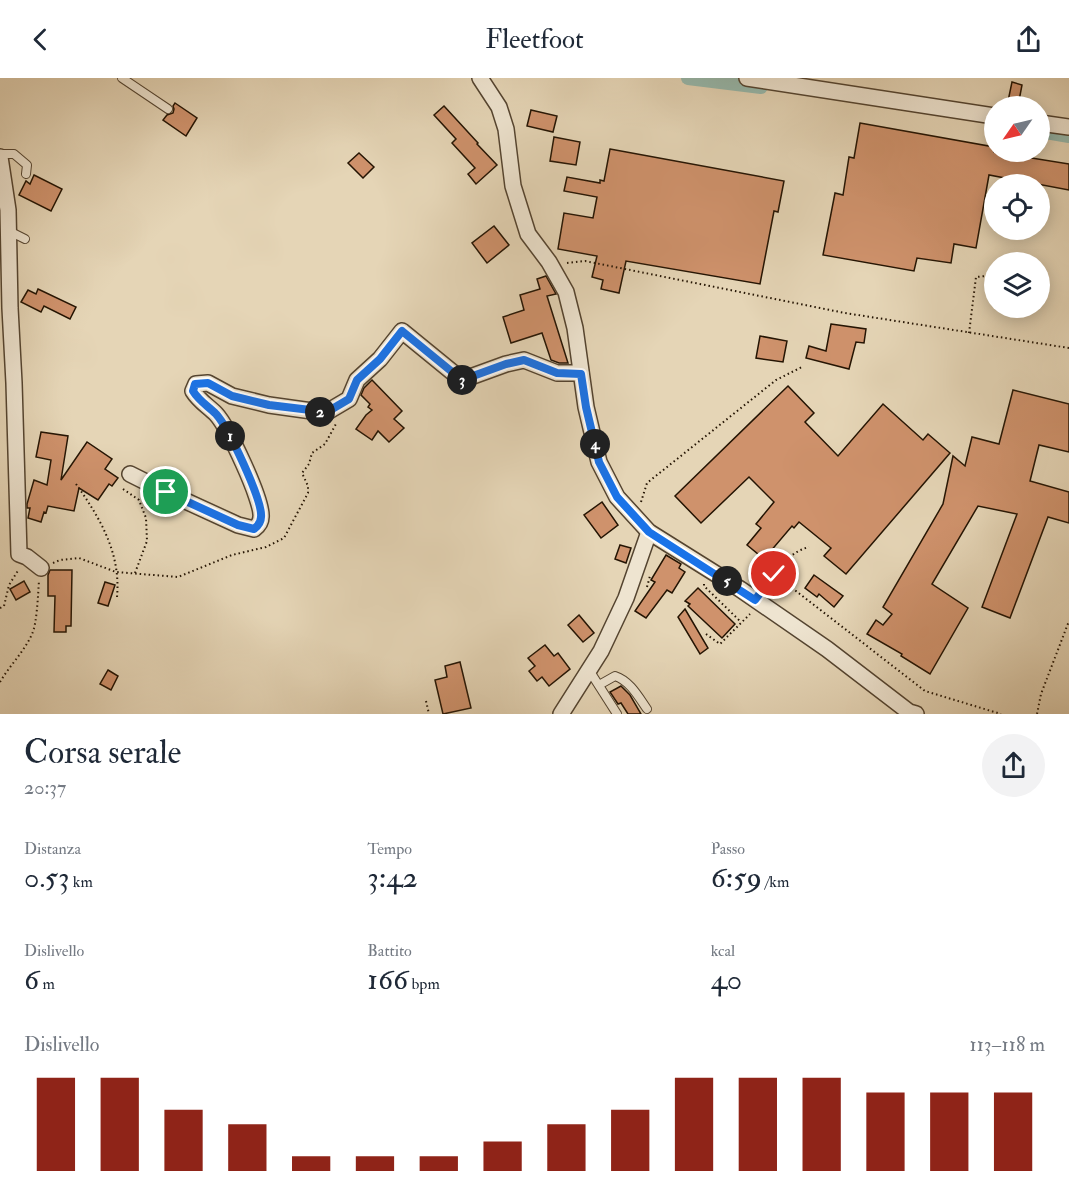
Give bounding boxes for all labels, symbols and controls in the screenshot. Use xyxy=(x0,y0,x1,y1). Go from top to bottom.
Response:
icon: back xyxy=(24,23,57,56)
text: Fleetfoot xyxy=(485,23,584,56)
icon: share xyxy=(1012,23,1045,56)
north arrow xyxy=(984,96,1050,162)
map controls xyxy=(984,96,1050,318)
button: locate xyxy=(984,174,1050,240)
button: layers xyxy=(984,252,1050,318)
pin: 3 xyxy=(447,365,477,395)
text: 3 xyxy=(459,370,465,390)
pin: 2 xyxy=(305,397,335,427)
text: 2 xyxy=(316,402,324,422)
pin: 1 xyxy=(215,421,245,451)
text: 1 xyxy=(227,426,233,446)
pin: 4 xyxy=(580,429,610,459)
text: 4 xyxy=(591,434,599,454)
pin xyxy=(140,466,191,517)
icon: arrive xyxy=(149,475,182,508)
pin xyxy=(748,548,799,599)
icon: check xyxy=(757,557,790,590)
pin: 5 xyxy=(712,566,742,596)
text: 5 xyxy=(723,571,731,591)
text: Corsa serale xyxy=(24,732,181,773)
button: share xyxy=(982,734,1045,797)
text: 20:37 xyxy=(24,775,66,800)
text: Distanza xyxy=(24,839,81,859)
text: Tempo xyxy=(367,839,412,859)
text: Passo xyxy=(711,839,745,859)
text: 0.53 xyxy=(24,859,69,896)
text: 3:42 xyxy=(367,859,418,896)
text: 6:59 xyxy=(711,859,762,896)
text: km xyxy=(69,872,93,892)
text: /km xyxy=(762,872,789,892)
text: Dislivello xyxy=(24,941,84,961)
text: Battito xyxy=(367,941,412,961)
text: kcal xyxy=(711,941,735,961)
text: 6 xyxy=(24,961,39,998)
text: 166 xyxy=(367,961,408,998)
text: 40 xyxy=(711,961,742,998)
text: m xyxy=(39,974,55,994)
text: bpm xyxy=(408,974,440,994)
text: Dislivello xyxy=(24,1032,99,1057)
text: 113–118 m xyxy=(970,1032,1045,1057)

